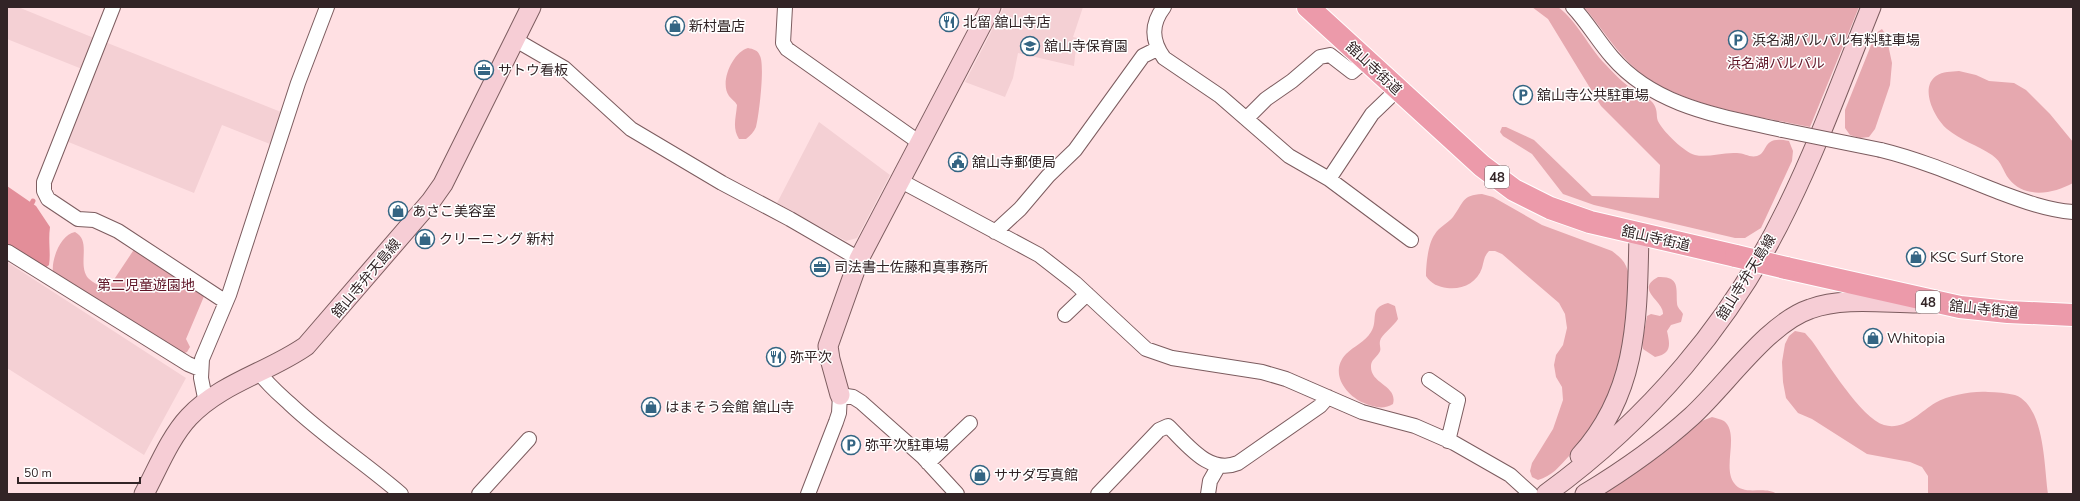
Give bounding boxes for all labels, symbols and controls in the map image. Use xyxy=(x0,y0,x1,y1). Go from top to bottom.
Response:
restaurant icon: 北留 舘山寺店 xyxy=(938,11,960,33)
place label: 北留 舘山寺店 xyxy=(963,13,1051,32)
shop icon: 新村畳店 xyxy=(664,15,686,37)
place label: 新村畳店 xyxy=(689,17,745,36)
parking icon: 浜名湖パルパル有料駐車場 xyxy=(1727,29,1749,51)
place label: 浜名湖パルパル有料駐車場 xyxy=(1752,31,1920,50)
school or university icon: 舘山寺保育園 xyxy=(1019,35,1041,57)
place label: 舘山寺保育園 xyxy=(1044,37,1128,56)
street label: 舘山寺街道 xyxy=(1342,38,1406,99)
park label: 浜名湖パルパル xyxy=(1727,54,1825,73)
office icon: サトウ看板 xyxy=(473,59,495,81)
place label: サトウ看板 xyxy=(498,61,568,80)
parking icon: 舘山寺公共駐車場 xyxy=(1512,84,1534,106)
place label: 舘山寺公共駐車場 xyxy=(1537,86,1649,105)
public building icon: 舘山寺郵便局 xyxy=(947,151,969,173)
place label: 舘山寺郵便局 xyxy=(972,153,1056,172)
road number: 48 xyxy=(1485,166,1509,188)
shop icon: あさこ美容室 xyxy=(387,200,409,222)
place label: あさこ美容室 xyxy=(412,202,496,221)
street label: 舘山寺街道 xyxy=(1620,221,1692,256)
shop icon: クリーニング 新村 xyxy=(414,228,436,250)
place label: クリーニング 新村 xyxy=(439,230,555,249)
street label: 舘山寺弁天島線 xyxy=(1712,231,1780,324)
street label: 舘山寺弁天島線 xyxy=(328,235,405,322)
shop icon: KSC Surf Store xyxy=(1905,246,1927,268)
place label: KSC Surf Store xyxy=(1930,248,2024,267)
office icon: 司法書士佐藤和真事務所 xyxy=(809,256,831,278)
place label: 司法書士佐藤和真事務所 xyxy=(834,258,988,277)
park label: 第二児童遊園地 xyxy=(97,276,195,295)
road number: 48 xyxy=(1916,291,1940,313)
street label: 舘山寺街道 xyxy=(1948,296,2020,323)
shop icon: Whitopia xyxy=(1862,327,1884,349)
place label: Whitopia xyxy=(1887,329,1945,348)
restaurant icon: 弥平次 xyxy=(765,346,787,368)
place label: 弥平次 xyxy=(790,348,832,367)
shop icon: はまそう会館 舘山寺 xyxy=(640,396,662,418)
place label: はまそう会館 舘山寺 xyxy=(665,398,795,417)
parking icon: 弥平次駐車場 xyxy=(840,434,862,456)
place label: 弥平次駐車場 xyxy=(865,436,949,455)
scale bar xyxy=(18,459,140,485)
shop icon: ササダ写真館 xyxy=(969,464,991,486)
text: 50 m xyxy=(24,465,52,481)
place label: ササダ写真館 xyxy=(994,466,1078,485)

